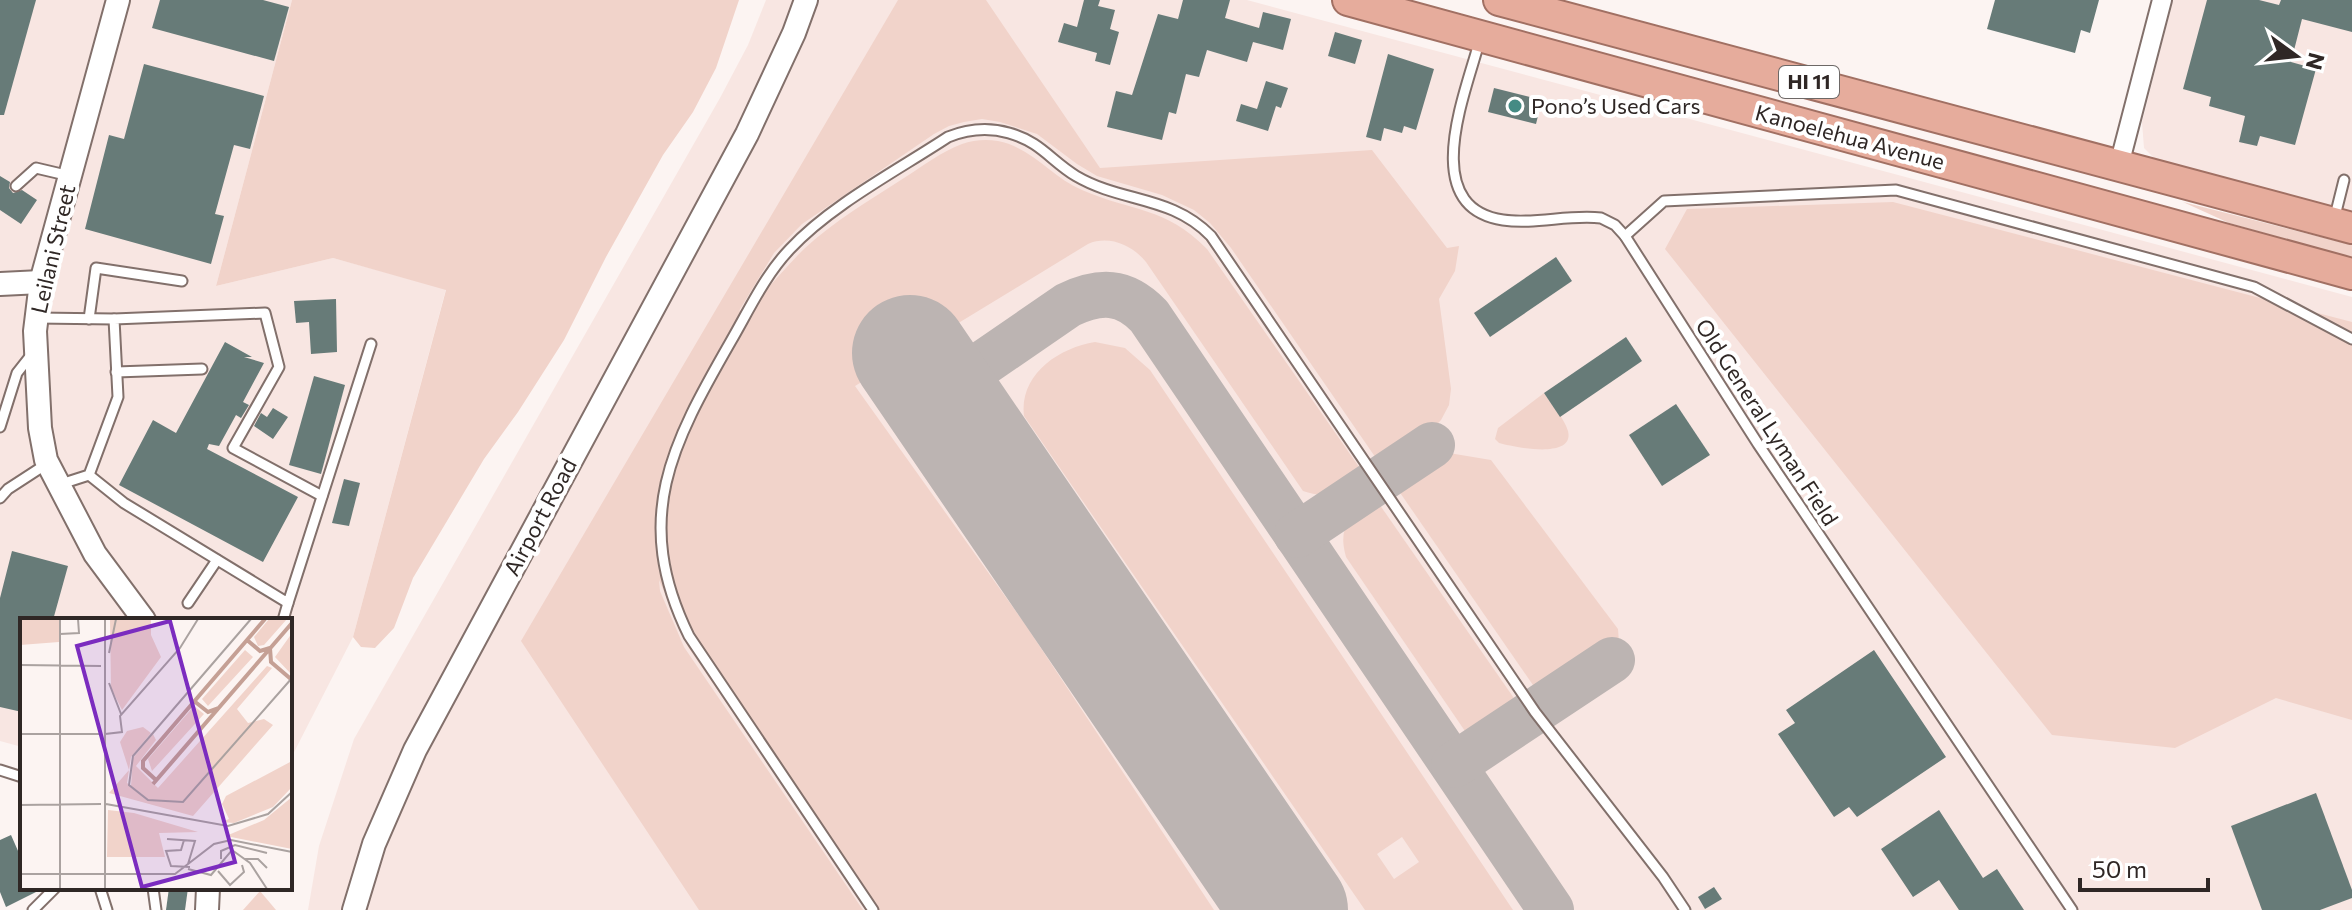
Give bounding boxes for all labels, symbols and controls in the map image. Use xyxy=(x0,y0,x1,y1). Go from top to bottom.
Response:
north arrow xyxy=(2256,16,2336,96)
text: N xyxy=(2301,50,2331,73)
road number: HI 11 xyxy=(1779,66,1839,98)
place label: Pono’s Used Cars xyxy=(1531,92,1701,119)
marker: Pono’s Used Cars xyxy=(1506,97,1524,115)
street label: Kanoelehua Avenue xyxy=(1753,98,1948,175)
street label: Leilani Street xyxy=(25,182,80,316)
street label: Old General Lyman Field xyxy=(1690,313,1844,530)
street label: Airport Road xyxy=(497,453,582,580)
inset map xyxy=(20,618,292,890)
scale bar xyxy=(2080,842,2208,892)
text: 50 m xyxy=(2092,854,2147,883)

